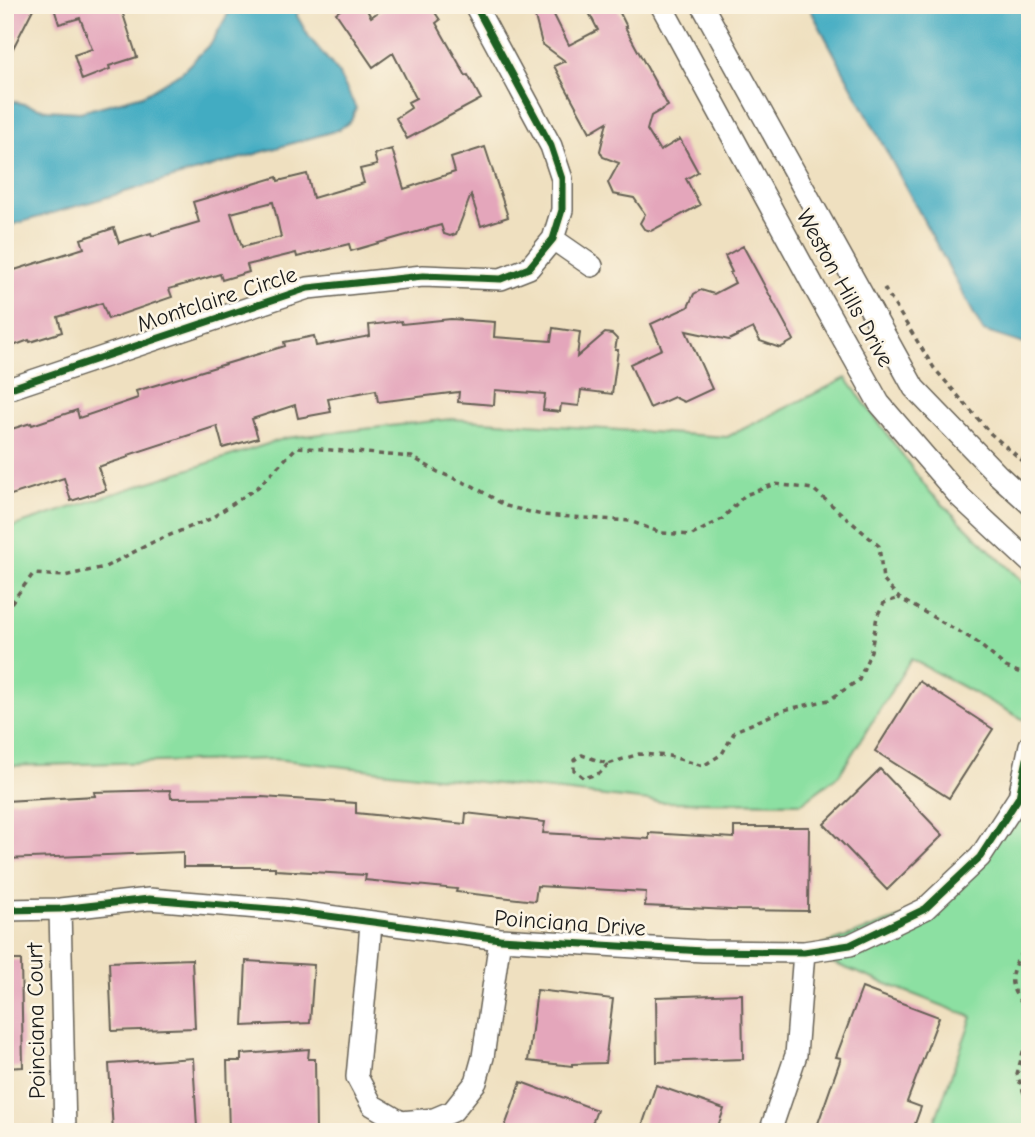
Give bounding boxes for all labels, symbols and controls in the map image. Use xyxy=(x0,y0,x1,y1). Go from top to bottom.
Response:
street label: Weston Hills Drive xyxy=(790,204,900,372)
street label: Montclaire Circle xyxy=(134,260,300,338)
street label: Poinciana Drive xyxy=(493,904,647,942)
street label: Poinciana Court xyxy=(21,941,51,1099)

